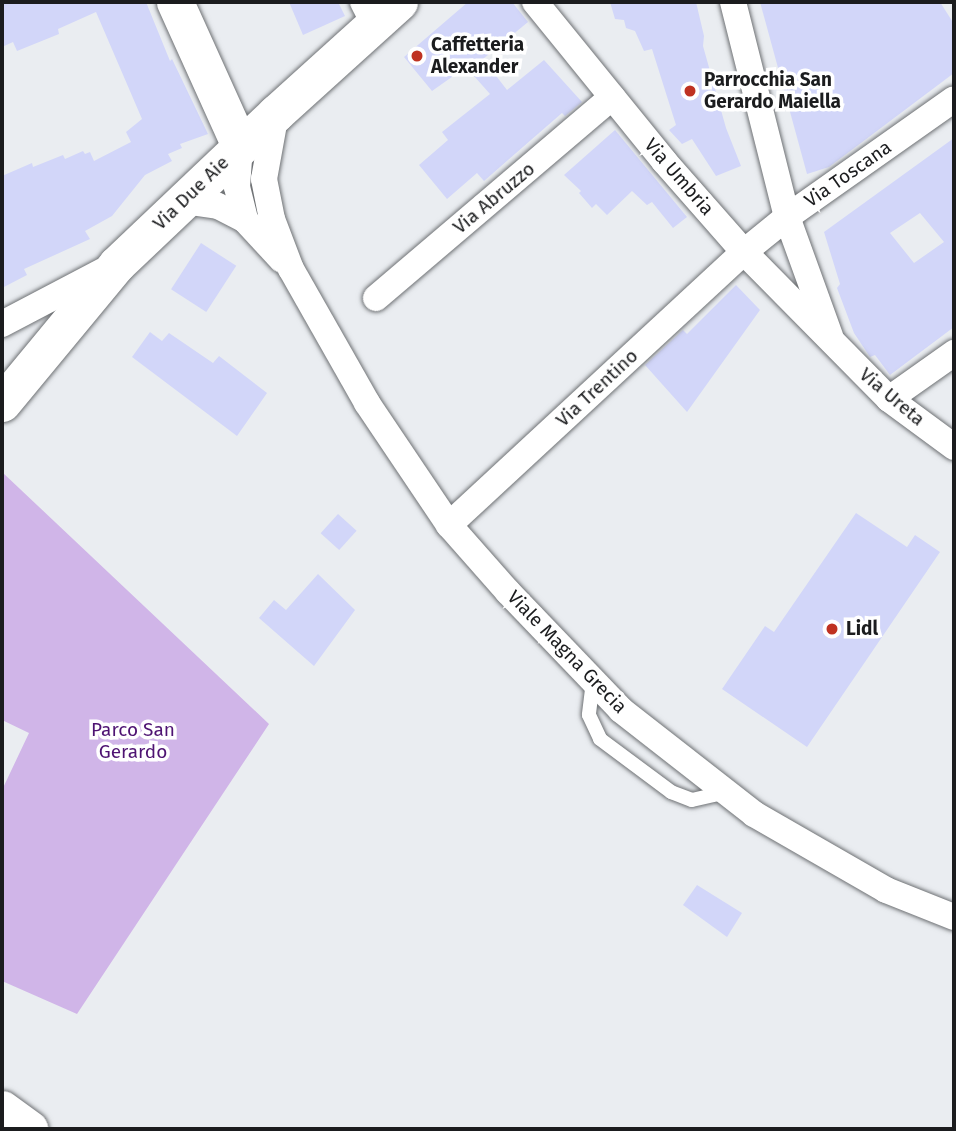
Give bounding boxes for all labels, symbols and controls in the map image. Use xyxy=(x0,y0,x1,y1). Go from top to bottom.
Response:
place label: Caffetteria Alexander xyxy=(431,34,524,78)
marker: Caffetteria Alexander xyxy=(409,48,425,64)
place label: Parrocchia San Gerardo Maiella xyxy=(704,69,841,113)
marker: Parrocchia San Gerardo Maiella xyxy=(682,83,698,99)
street label: Via Umbria xyxy=(639,134,719,220)
street label: Via Toscana xyxy=(800,136,896,212)
street label: Via Due Aie xyxy=(148,151,234,235)
street label: Via Abruzzo xyxy=(449,157,539,239)
street label: Via Trentino xyxy=(551,344,643,432)
street label: Via Ureta xyxy=(855,363,929,431)
street label: Viale Magna Grecia xyxy=(502,586,632,718)
place label: Lidl xyxy=(846,618,878,640)
marker: Lidl xyxy=(824,621,840,637)
park label: Parco San Gerardo xyxy=(91,719,175,763)

